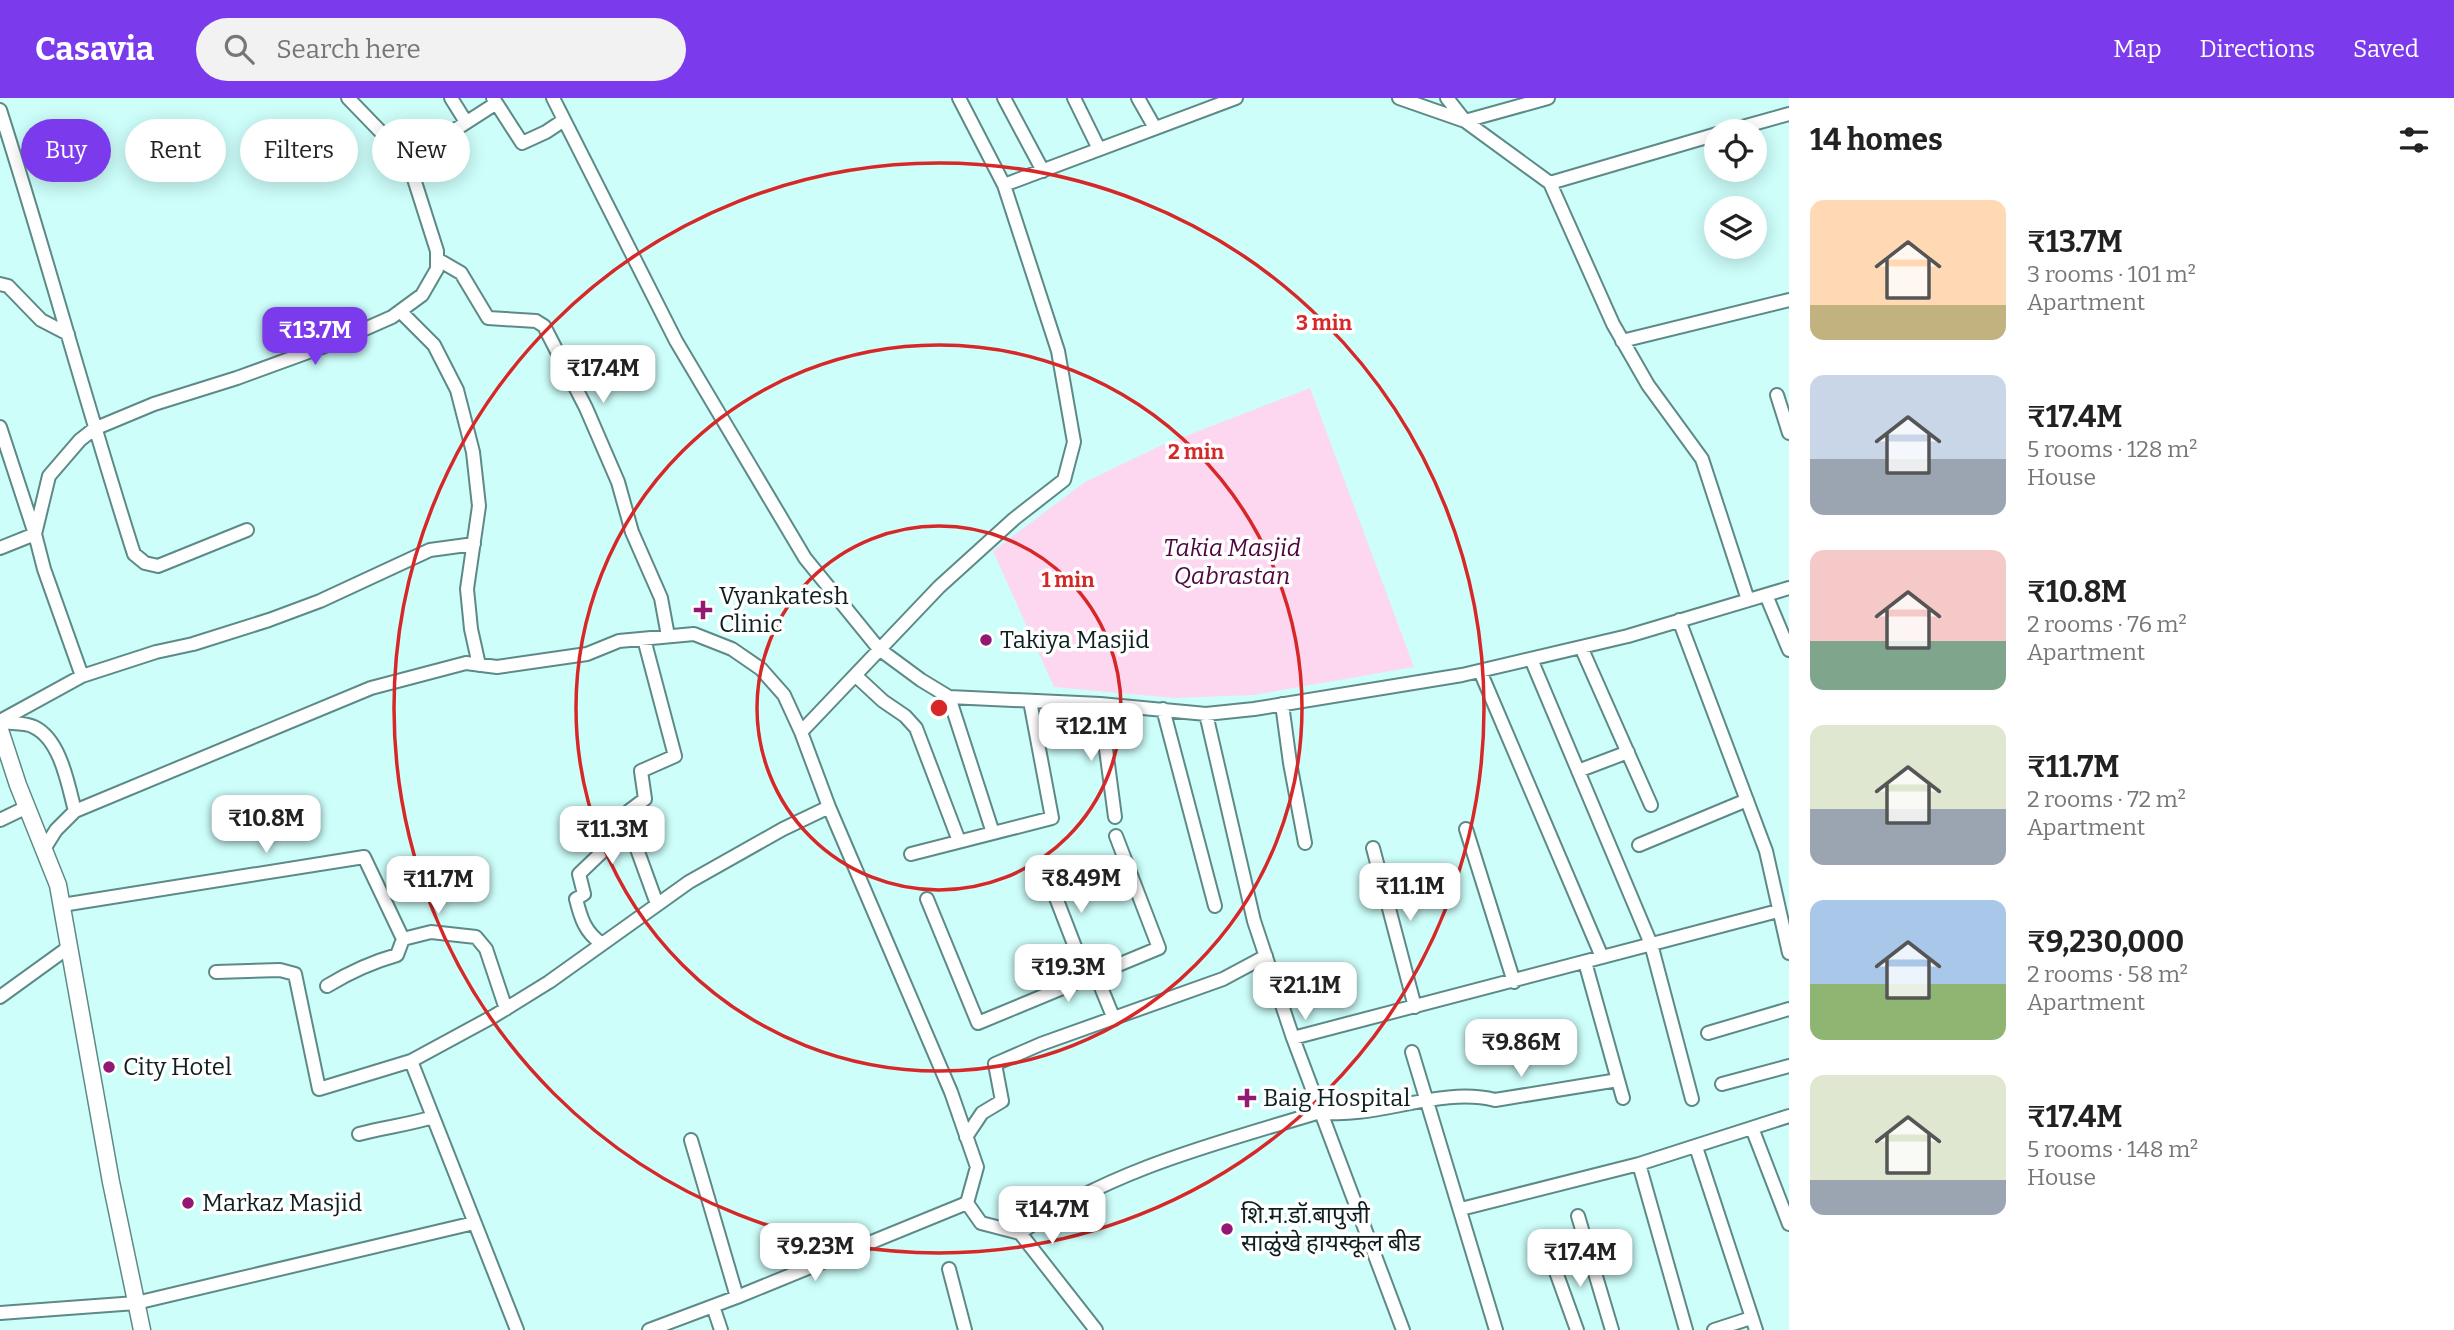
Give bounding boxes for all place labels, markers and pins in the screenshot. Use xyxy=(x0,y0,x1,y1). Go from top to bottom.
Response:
pin: ₹13.7M xyxy=(258,308,372,367)
pin: ₹17.4M xyxy=(546,345,660,405)
place label: Vyankatesh Clinic xyxy=(719,582,849,638)
marker: Vyankatesh Clinic xyxy=(693,600,713,620)
place label: Takiya Masjid xyxy=(1000,626,1149,654)
marker: Takiya Masjid xyxy=(978,632,994,648)
centre of rings xyxy=(927,696,951,720)
pin: ₹12.1M xyxy=(1034,704,1148,763)
pin: ₹10.8M xyxy=(209,796,323,855)
pin: ₹11.3M xyxy=(555,806,669,866)
pin: ₹11.7M xyxy=(381,856,495,916)
pin: ₹8.49M xyxy=(1024,856,1138,915)
pin: ₹11.1M xyxy=(1353,864,1467,923)
pin: ₹19.3M xyxy=(1011,944,1125,1004)
pin: ₹21.1M xyxy=(1248,962,1362,1022)
pin: ₹9.86M xyxy=(1464,1020,1578,1079)
place label: City Hotel xyxy=(123,1053,232,1081)
marker: City Hotel xyxy=(101,1059,117,1075)
place label: Baig Hospital xyxy=(1263,1084,1410,1112)
marker: Baig Hospital xyxy=(1237,1088,1257,1108)
pin: ₹14.7M xyxy=(995,1186,1109,1246)
place label: Markaz Masjid xyxy=(202,1189,362,1217)
marker: Markaz Masjid xyxy=(180,1195,196,1211)
place label: शि.म.डॉ.बापुजी साळुंखे हायस्कूल बीड xyxy=(1241,1201,1422,1258)
marker: शि.म.डॉ.बापुजी साळुंखे हायस्कूल बीड xyxy=(1219,1221,1235,1237)
pin: ₹9.23M xyxy=(758,1224,872,1283)
pin: ₹17.4M xyxy=(1523,1230,1637,1289)

